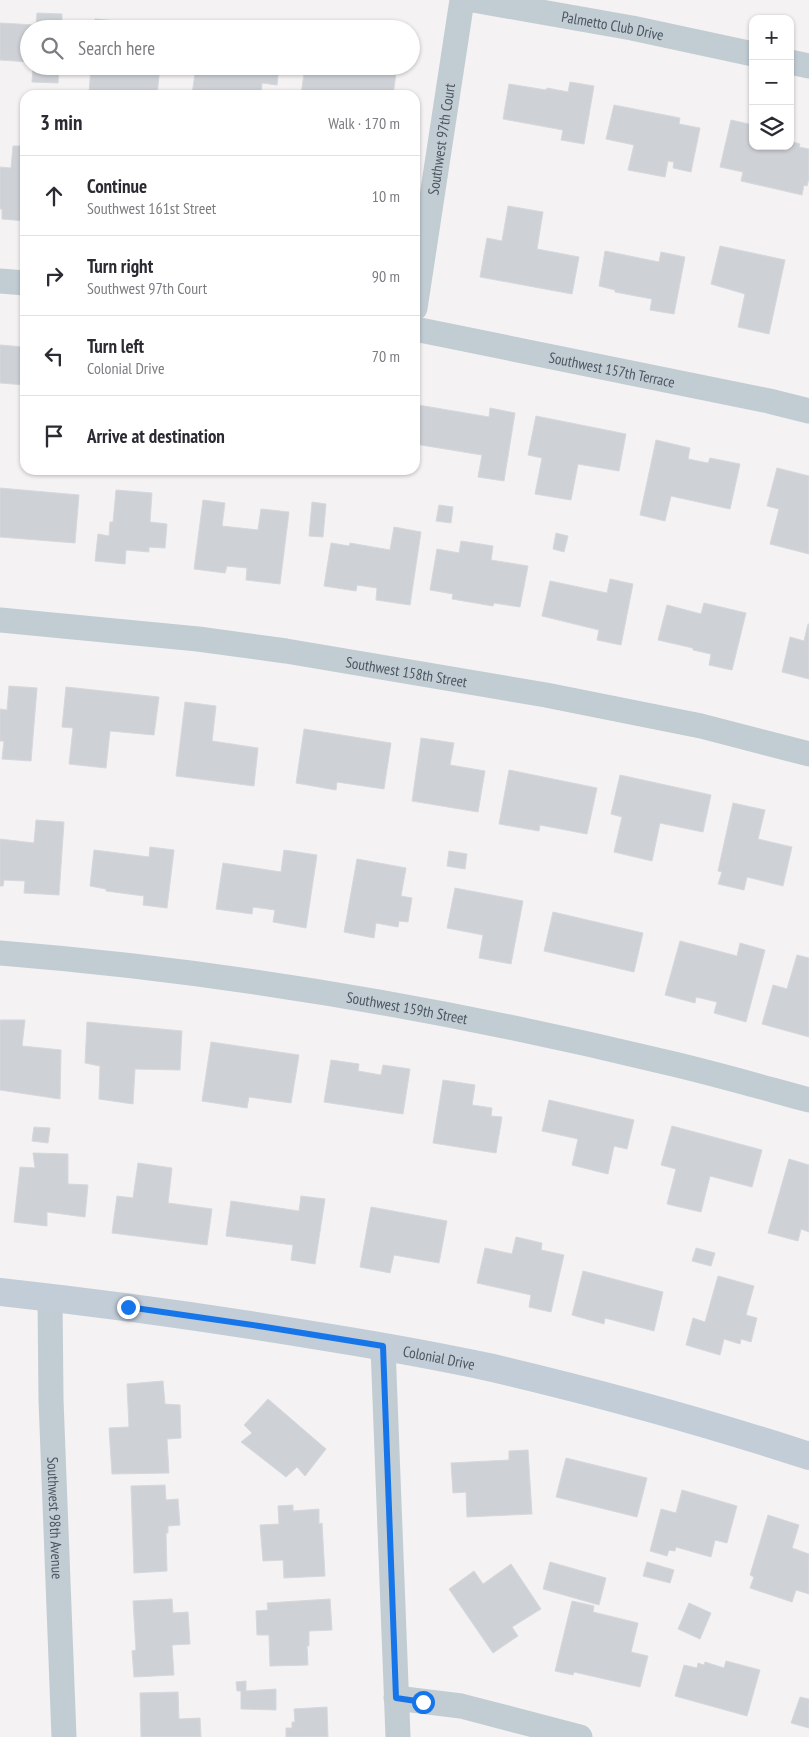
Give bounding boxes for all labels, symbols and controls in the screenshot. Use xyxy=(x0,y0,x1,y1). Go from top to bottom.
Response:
street label: Palmetto Club Drive xyxy=(560,6,666,44)
map controls xyxy=(749,15,794,150)
button: + xyxy=(749,15,794,60)
search box xyxy=(20,20,420,75)
icon: search xyxy=(38,34,66,62)
text: Search here xyxy=(78,36,155,60)
button: − xyxy=(749,60,794,105)
street label: Southwest 97th Court xyxy=(423,82,459,196)
button: layers xyxy=(749,105,794,150)
text: 3 min xyxy=(40,109,82,136)
text: Walk · 170 m xyxy=(328,113,400,133)
text: Continue xyxy=(87,174,147,198)
icon: ahead xyxy=(40,182,68,210)
text: 10 m xyxy=(372,186,400,206)
text: Southwest 161st Street xyxy=(87,198,216,218)
text: Turn right xyxy=(87,254,153,278)
icon: right xyxy=(40,262,68,290)
text: 90 m xyxy=(372,266,400,286)
text: Southwest 97th Court xyxy=(87,278,207,298)
text: Turn left xyxy=(87,334,144,358)
icon: left xyxy=(40,342,68,370)
text: 70 m xyxy=(372,346,400,366)
street label: Southwest 157th Terrace xyxy=(547,347,677,391)
text: Colonial Drive xyxy=(87,358,165,378)
icon: arrive xyxy=(40,422,68,450)
text: Arrive at destination xyxy=(87,424,225,448)
street label: Southwest 158th Street xyxy=(344,652,469,691)
street label: Southwest 159th Street xyxy=(345,987,469,1028)
route end xyxy=(117,1296,140,1319)
street label: Colonial Drive xyxy=(402,1341,477,1373)
street label: Southwest 98th Avenue xyxy=(44,1456,67,1580)
route start xyxy=(412,1691,435,1714)

